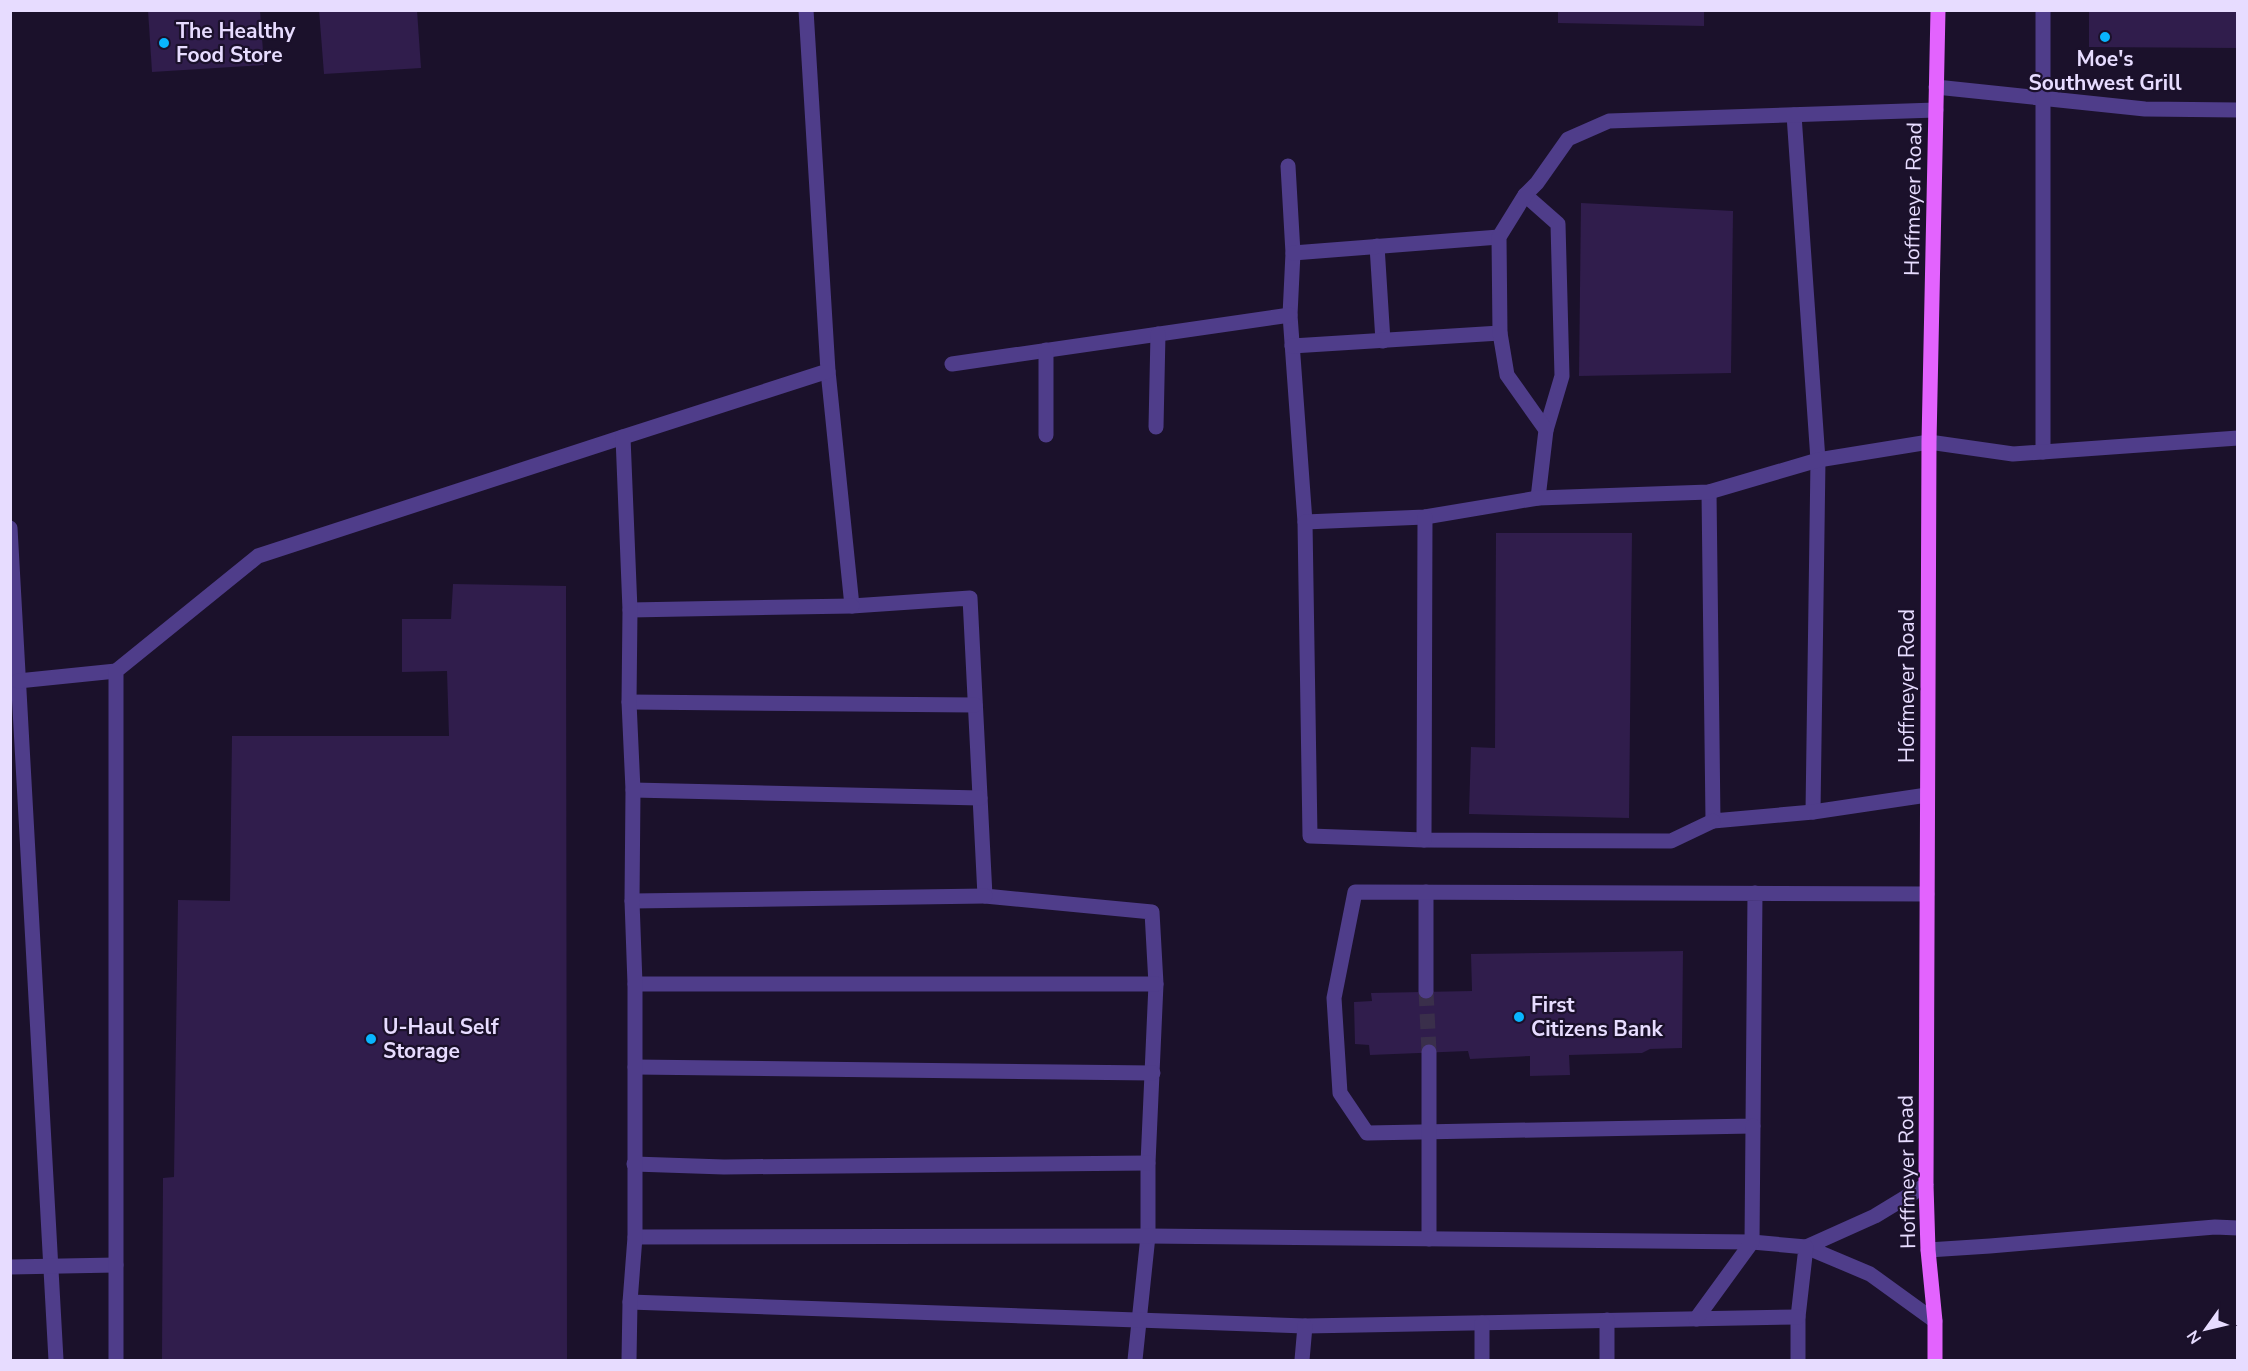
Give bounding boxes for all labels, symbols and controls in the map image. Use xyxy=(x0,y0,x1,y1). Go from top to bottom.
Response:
place label: The Healthy Food Store xyxy=(176,17,296,69)
marker: Moe's Southwest Grill xyxy=(2098,30,2112,44)
marker: The Healthy Food Store xyxy=(157,36,171,50)
place label: Moe's Southwest Grill xyxy=(2028,45,2182,97)
street label: Hoffmeyer Road xyxy=(1898,122,1928,276)
street label: Hoffmeyer Road xyxy=(1893,609,1921,763)
place label: First Citizens Bank xyxy=(1531,991,1664,1043)
marker: First Citizens Bank xyxy=(1512,1010,1526,1024)
place label: U-Haul Self Storage xyxy=(383,1013,499,1065)
marker: U-Haul Self Storage xyxy=(364,1032,378,1046)
street label: Hoffmeyer Road xyxy=(1892,1095,1922,1249)
north arrow xyxy=(2176,1299,2236,1359)
text: N xyxy=(2182,1326,2207,1348)

